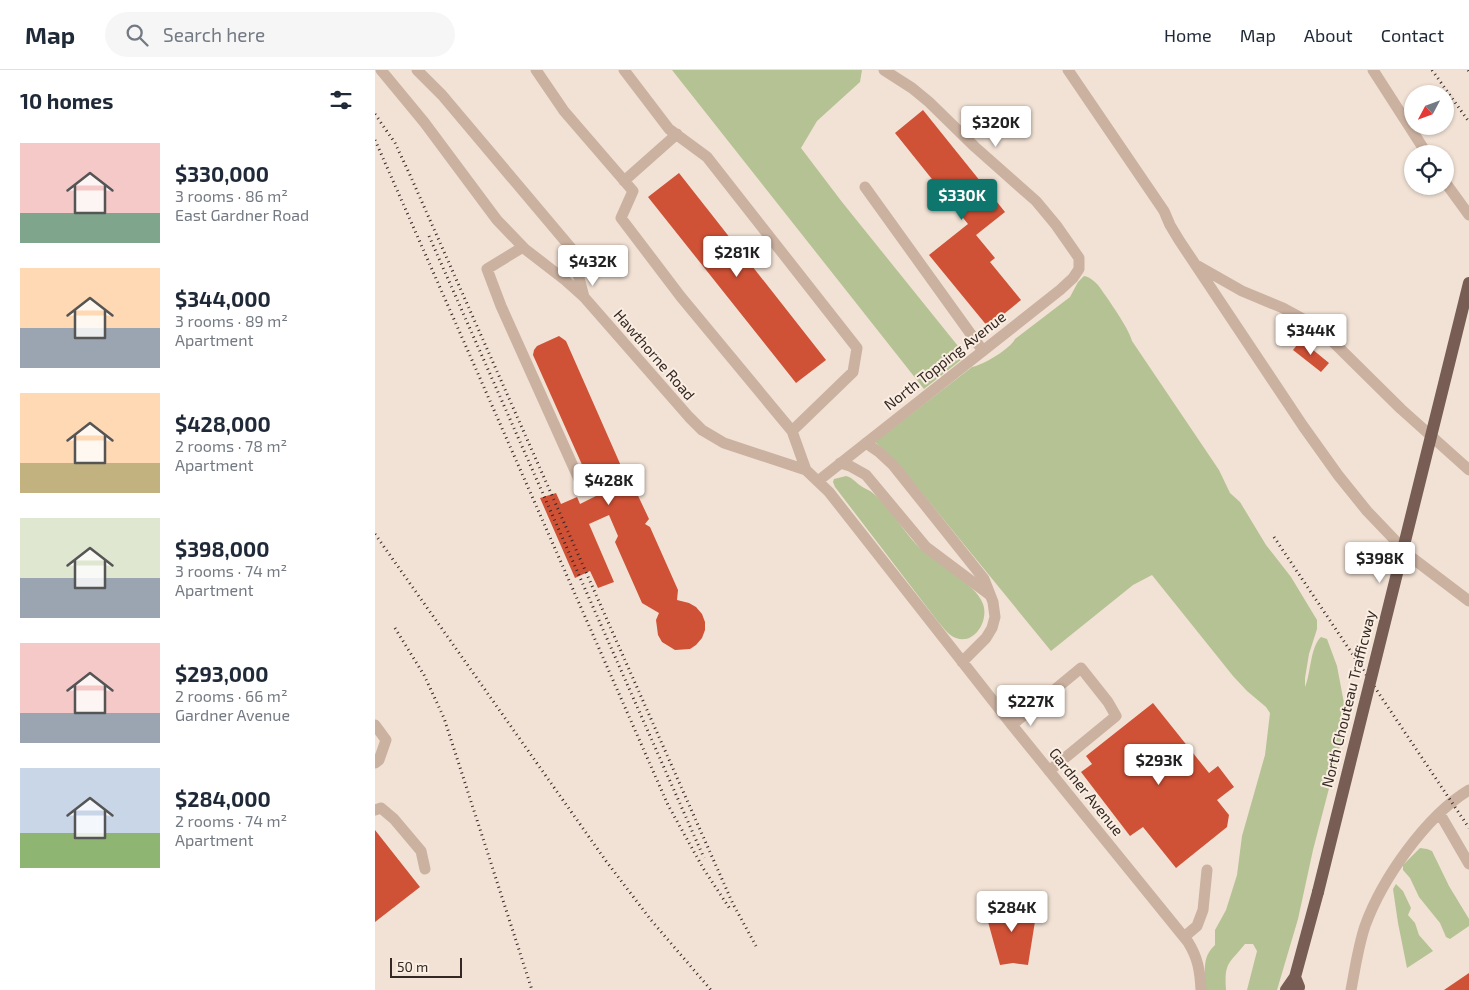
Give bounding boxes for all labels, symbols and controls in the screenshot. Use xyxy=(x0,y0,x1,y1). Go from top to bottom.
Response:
search box xyxy=(105,12,455,57)
text: Map xyxy=(25,20,75,49)
icon: search xyxy=(123,21,151,49)
text: Search here xyxy=(163,23,265,46)
text: Home xyxy=(1164,24,1212,46)
text: Map xyxy=(1240,24,1276,46)
text: About xyxy=(1304,24,1353,46)
text: Contact xyxy=(1381,24,1444,46)
north arrow xyxy=(1404,85,1454,135)
map controls xyxy=(1404,85,1454,195)
icon: filters xyxy=(327,86,355,114)
text: 10 homes xyxy=(20,88,113,113)
pin: $320K xyxy=(961,106,1031,148)
text: $320K xyxy=(972,112,1020,131)
button: locate xyxy=(1404,145,1454,195)
text: $330,000 xyxy=(175,161,269,186)
icon: home xyxy=(60,163,120,223)
pin: $330K xyxy=(927,178,997,221)
text: $330K xyxy=(938,185,986,204)
text: 3 rooms · 86 m² xyxy=(175,186,288,205)
text: East Gardner Road xyxy=(175,205,309,224)
pin: $281K xyxy=(702,236,772,278)
text: $281K xyxy=(714,242,760,261)
pin: $432K xyxy=(558,244,628,287)
text: $432K xyxy=(569,251,617,270)
text: $344,000 xyxy=(175,286,271,311)
icon: home xyxy=(60,288,120,348)
street label: Hawthorne Road xyxy=(610,305,699,403)
street label: North Topping Avenue xyxy=(880,307,1009,413)
text: 3 rooms · 89 m² xyxy=(175,311,288,330)
pin: $344K xyxy=(1276,314,1346,356)
text: $344K xyxy=(1287,320,1335,339)
text: Apartment xyxy=(175,330,254,349)
text: $428,000 xyxy=(175,411,271,436)
icon: home xyxy=(60,413,120,473)
text: 2 rooms · 78 m² xyxy=(175,436,287,455)
text: Apartment xyxy=(175,455,254,474)
pin: $428K xyxy=(574,464,644,506)
text: $428K xyxy=(585,470,633,489)
text: $398,000 xyxy=(175,536,269,561)
icon: home xyxy=(60,538,120,598)
pin: $398K xyxy=(1345,542,1415,584)
text: $398K xyxy=(1356,548,1404,567)
text: 3 rooms · 74 m² xyxy=(175,561,287,580)
text: Apartment xyxy=(175,580,254,599)
street label: North Chouteau Trafficway xyxy=(1317,608,1379,789)
text: $293,000 xyxy=(175,661,269,686)
icon: home xyxy=(60,663,120,723)
pin: $227K xyxy=(996,684,1066,727)
text: 2 rooms · 66 m² xyxy=(175,686,288,705)
text: $227K xyxy=(1008,691,1054,710)
text: Gardner Avenue xyxy=(175,705,290,724)
street label: Gardner Avenue xyxy=(1046,744,1128,839)
pin: $293K xyxy=(1124,744,1194,786)
text: $293K xyxy=(1135,750,1183,769)
text: $284,000 xyxy=(175,786,271,811)
icon: home xyxy=(60,788,120,848)
text: 2 rooms · 74 m² xyxy=(175,811,287,830)
text: Apartment xyxy=(175,830,254,849)
pin: $284K xyxy=(977,890,1047,933)
text: $284K xyxy=(988,897,1036,916)
scale bar xyxy=(390,955,463,978)
text: 50 m xyxy=(397,958,428,975)

